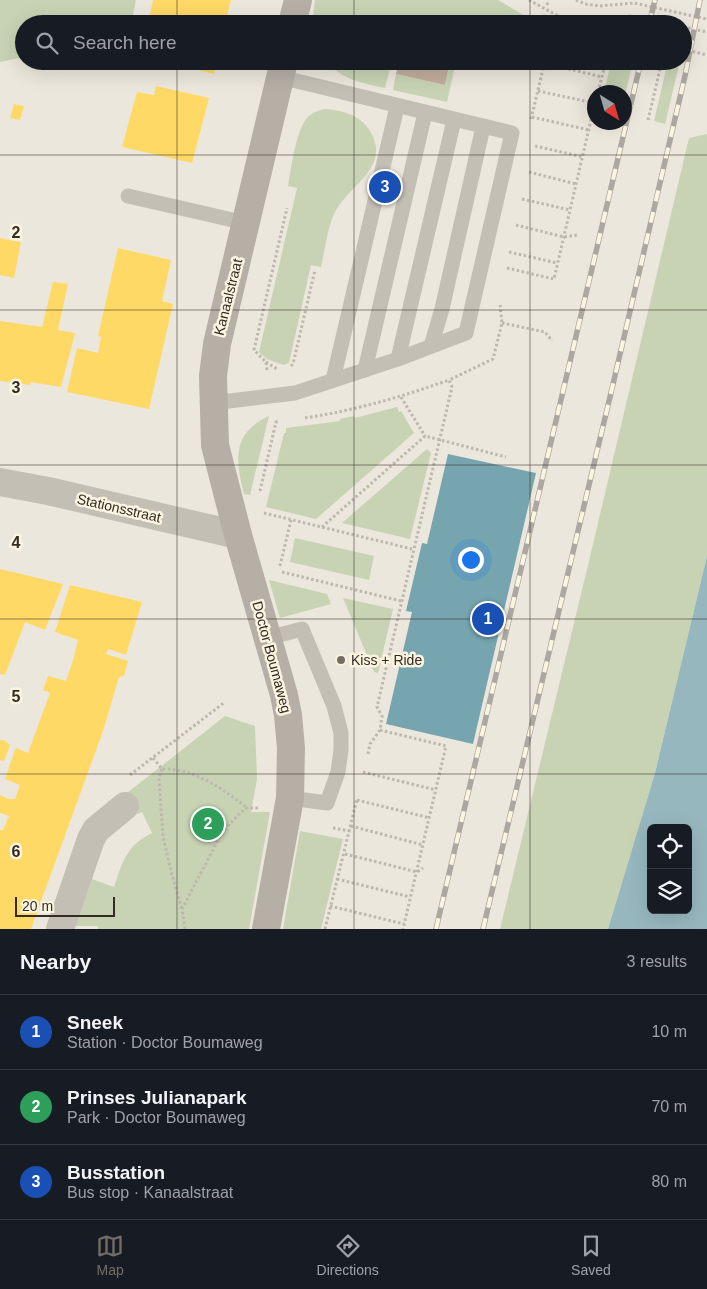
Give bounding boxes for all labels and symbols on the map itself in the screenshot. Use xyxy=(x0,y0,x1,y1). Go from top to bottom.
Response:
north arrow xyxy=(587,85,632,130)
pin: 3 xyxy=(369,168,401,206)
text: 2 xyxy=(12,224,21,241)
street label: Kanaalstraat xyxy=(211,257,245,337)
text: 3 xyxy=(12,379,21,396)
street label: Stationsstraat xyxy=(75,491,163,525)
text: 4 xyxy=(12,534,21,551)
your location xyxy=(458,547,484,573)
street label: Doctor Boumaweg xyxy=(249,599,295,715)
pin: 1 xyxy=(472,600,504,638)
place label: Kiss + Ride xyxy=(351,652,422,668)
marker: Kiss + Ride xyxy=(335,654,347,666)
text: 5 xyxy=(12,688,21,705)
pin: 2 xyxy=(192,805,224,843)
text: 6 xyxy=(12,843,21,860)
scale bar xyxy=(15,894,115,917)

